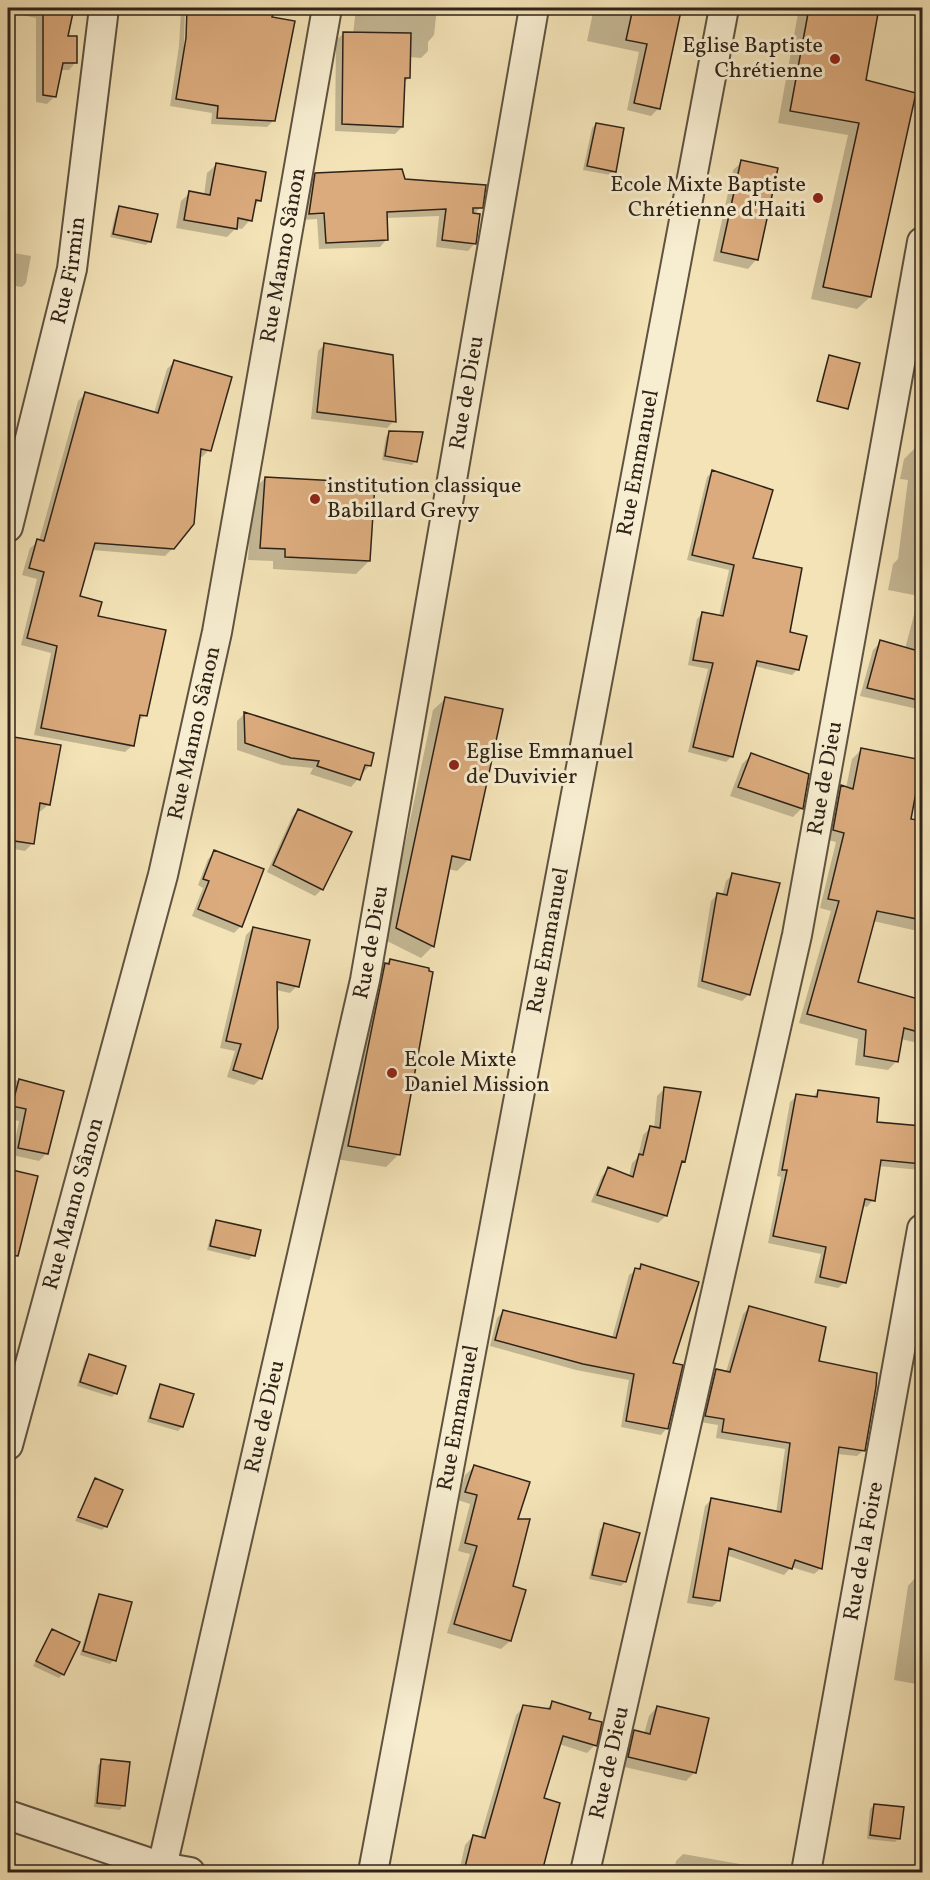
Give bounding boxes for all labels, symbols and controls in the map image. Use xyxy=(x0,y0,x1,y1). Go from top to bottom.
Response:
place label: Eglise Baptiste Chrétienne xyxy=(682,31,823,87)
marker: Eglise Baptiste Chrétienne xyxy=(828,52,842,66)
street label: Rue Manno Sânon xyxy=(253,165,314,345)
place label: Ecole Mixte Baptiste Chrétienne d'Haiti xyxy=(610,170,806,226)
marker: Ecole Mixte Baptiste Chrétienne d'Haiti xyxy=(811,191,825,205)
street label: Rue Firmin xyxy=(43,215,94,327)
street label: Rue de Dieu xyxy=(442,333,492,452)
street label: Rue Emmanuel xyxy=(609,387,667,538)
place label: institution classique Babillard Grevy xyxy=(327,471,521,527)
marker: institution classique Babillard Grevy xyxy=(308,492,322,506)
street label: Rue Manno Sânon xyxy=(160,643,229,823)
street label: Rue de Dieu xyxy=(800,719,851,838)
place label: Eglise Emmanuel de Duvivier xyxy=(466,737,634,793)
marker: Eglise Emmanuel de Duvivier xyxy=(447,758,461,772)
street label: Rue Emmanuel xyxy=(519,865,577,1016)
street label: Rue de Dieu xyxy=(346,883,397,1002)
place label: Ecole Mixte Daniel Mission xyxy=(404,1045,550,1101)
marker: Ecole Mixte Daniel Mission xyxy=(385,1066,399,1080)
street label: Rue Manno Sânon xyxy=(35,1114,112,1293)
street label: Rue Emmanuel xyxy=(430,1342,487,1494)
street label: Rue de Dieu xyxy=(237,1357,293,1476)
street label: Rue de la Foire xyxy=(836,1479,892,1623)
street label: Rue de Dieu xyxy=(582,1703,638,1822)

